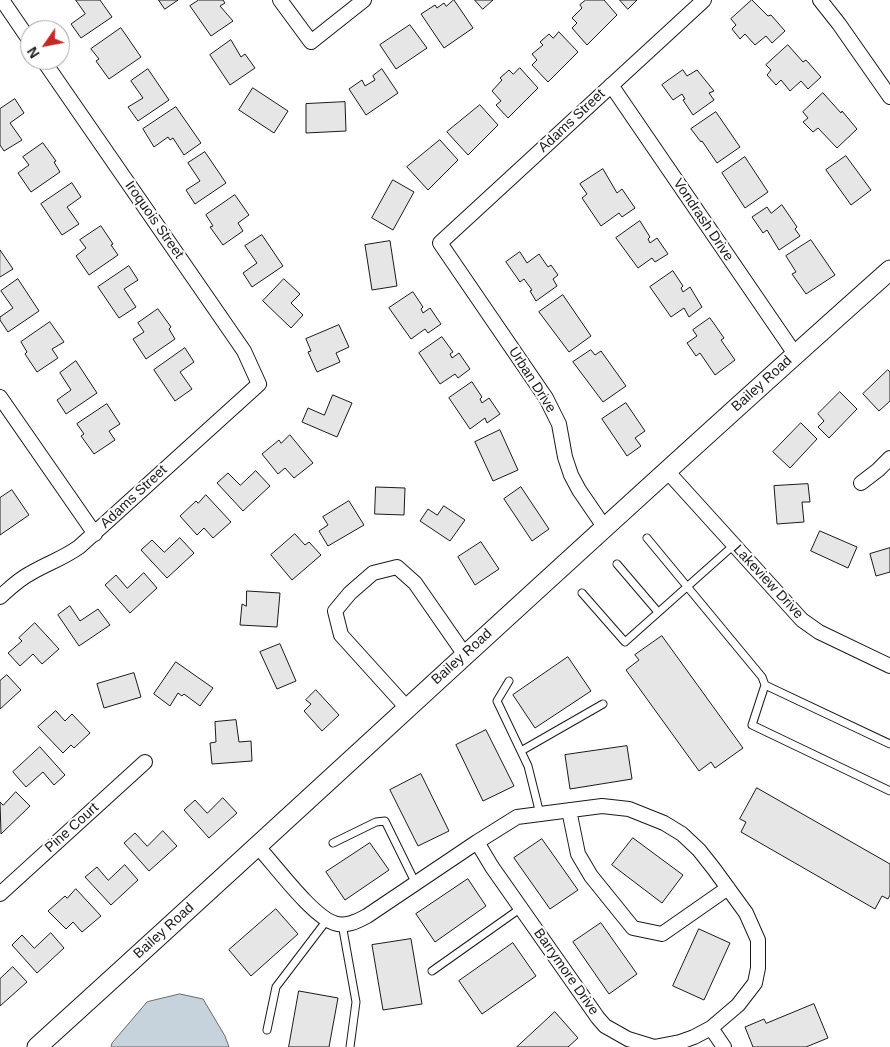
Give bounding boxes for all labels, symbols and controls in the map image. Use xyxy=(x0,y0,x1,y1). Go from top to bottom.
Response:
north arrow xyxy=(20,20,70,70)
text: N xyxy=(24,44,43,61)
street label: Adams Street xyxy=(535,86,609,156)
street label: Vondrash Drive xyxy=(669,176,737,264)
street label: Iroquois Street xyxy=(121,178,187,262)
street label: Urban Drive xyxy=(505,344,559,416)
street label: Bailey Road xyxy=(728,353,796,415)
street label: Adams Street xyxy=(97,462,171,532)
street label: Lakeview Drive xyxy=(729,542,807,622)
street label: Bailey Road xyxy=(428,626,496,688)
street label: Pine Court xyxy=(42,800,102,856)
street label: Bailey Road xyxy=(130,900,198,962)
street label: Barrymore Drive xyxy=(530,925,602,1019)

